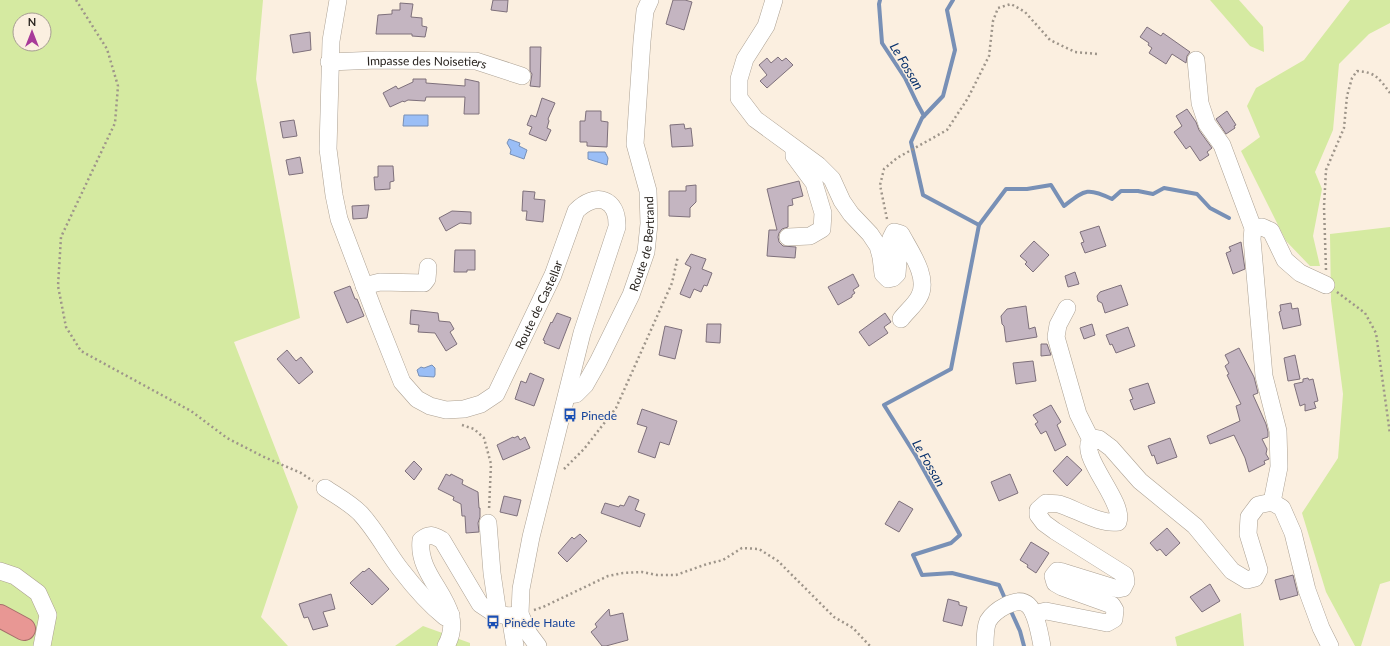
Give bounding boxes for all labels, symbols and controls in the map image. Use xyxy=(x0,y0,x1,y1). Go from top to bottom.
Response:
north arrow xyxy=(12,12,52,52)
text: N xyxy=(28,15,36,28)
water label: Le Fossan xyxy=(887,40,927,92)
street label: Impasse des Noisetiers xyxy=(366,52,489,72)
street label: Route de Bertrand xyxy=(625,196,657,293)
street label: Route de Castellar xyxy=(511,258,565,351)
bus stop icon: Pinede xyxy=(562,407,578,423)
place label: Pinede xyxy=(581,408,617,423)
water label: Le Fossan xyxy=(909,437,949,490)
bus stop icon: Pinède Haute xyxy=(485,614,501,630)
place label: Pinède Haute xyxy=(504,615,575,630)

